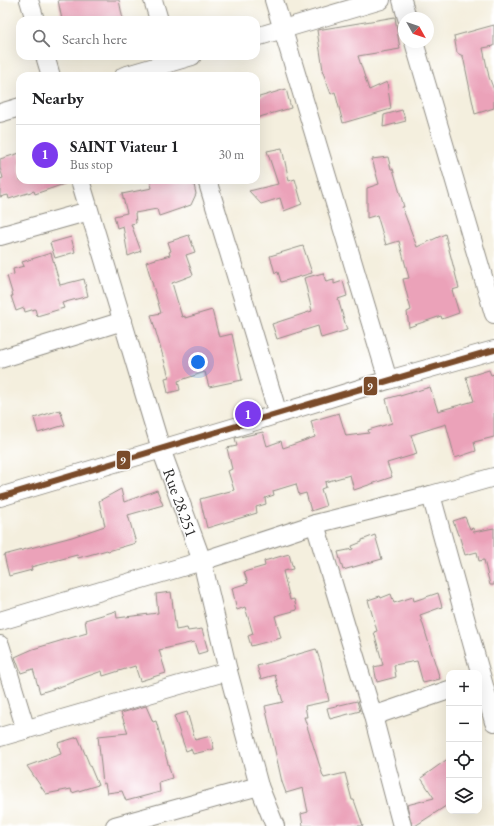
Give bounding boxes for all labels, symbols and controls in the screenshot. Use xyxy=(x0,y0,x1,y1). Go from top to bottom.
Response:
north arrow xyxy=(398,12,434,48)
search box xyxy=(16,16,260,60)
icon: search xyxy=(30,27,52,49)
text: Search here xyxy=(62,29,127,48)
text: Nearby xyxy=(32,87,84,109)
text: SAINT Viateur 1 xyxy=(70,137,179,156)
text: 1 xyxy=(42,146,48,163)
text: 30 m xyxy=(219,146,244,163)
text: Bus stop xyxy=(70,156,113,173)
your location xyxy=(188,352,208,372)
line badge: 9 xyxy=(363,376,378,396)
text: 9 xyxy=(367,379,373,393)
pin: 1 xyxy=(235,399,261,429)
line badge: 9 xyxy=(116,450,131,470)
text: 9 xyxy=(120,453,126,467)
street label: Rue 28.251 xyxy=(158,465,203,540)
map controls xyxy=(446,670,482,814)
button: + xyxy=(446,670,482,706)
button: − xyxy=(446,706,482,742)
button: locate xyxy=(446,742,482,778)
button: layers xyxy=(446,778,482,814)

